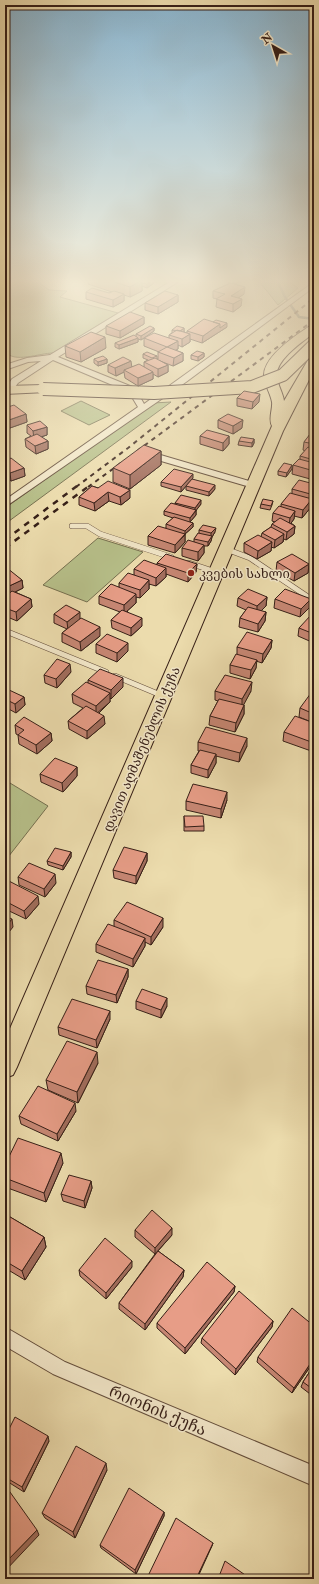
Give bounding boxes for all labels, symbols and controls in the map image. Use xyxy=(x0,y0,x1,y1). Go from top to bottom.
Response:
north arrow xyxy=(253,26,293,66)
text: N xyxy=(258,30,276,47)
place label: კვების სახლი xyxy=(199,566,290,582)
marker: კვების სახლი xyxy=(186,568,196,578)
street label: დავით აღმაშენებლის ქუჩა xyxy=(100,664,184,834)
street label: რიონის ქუჩა xyxy=(106,1381,209,1440)

